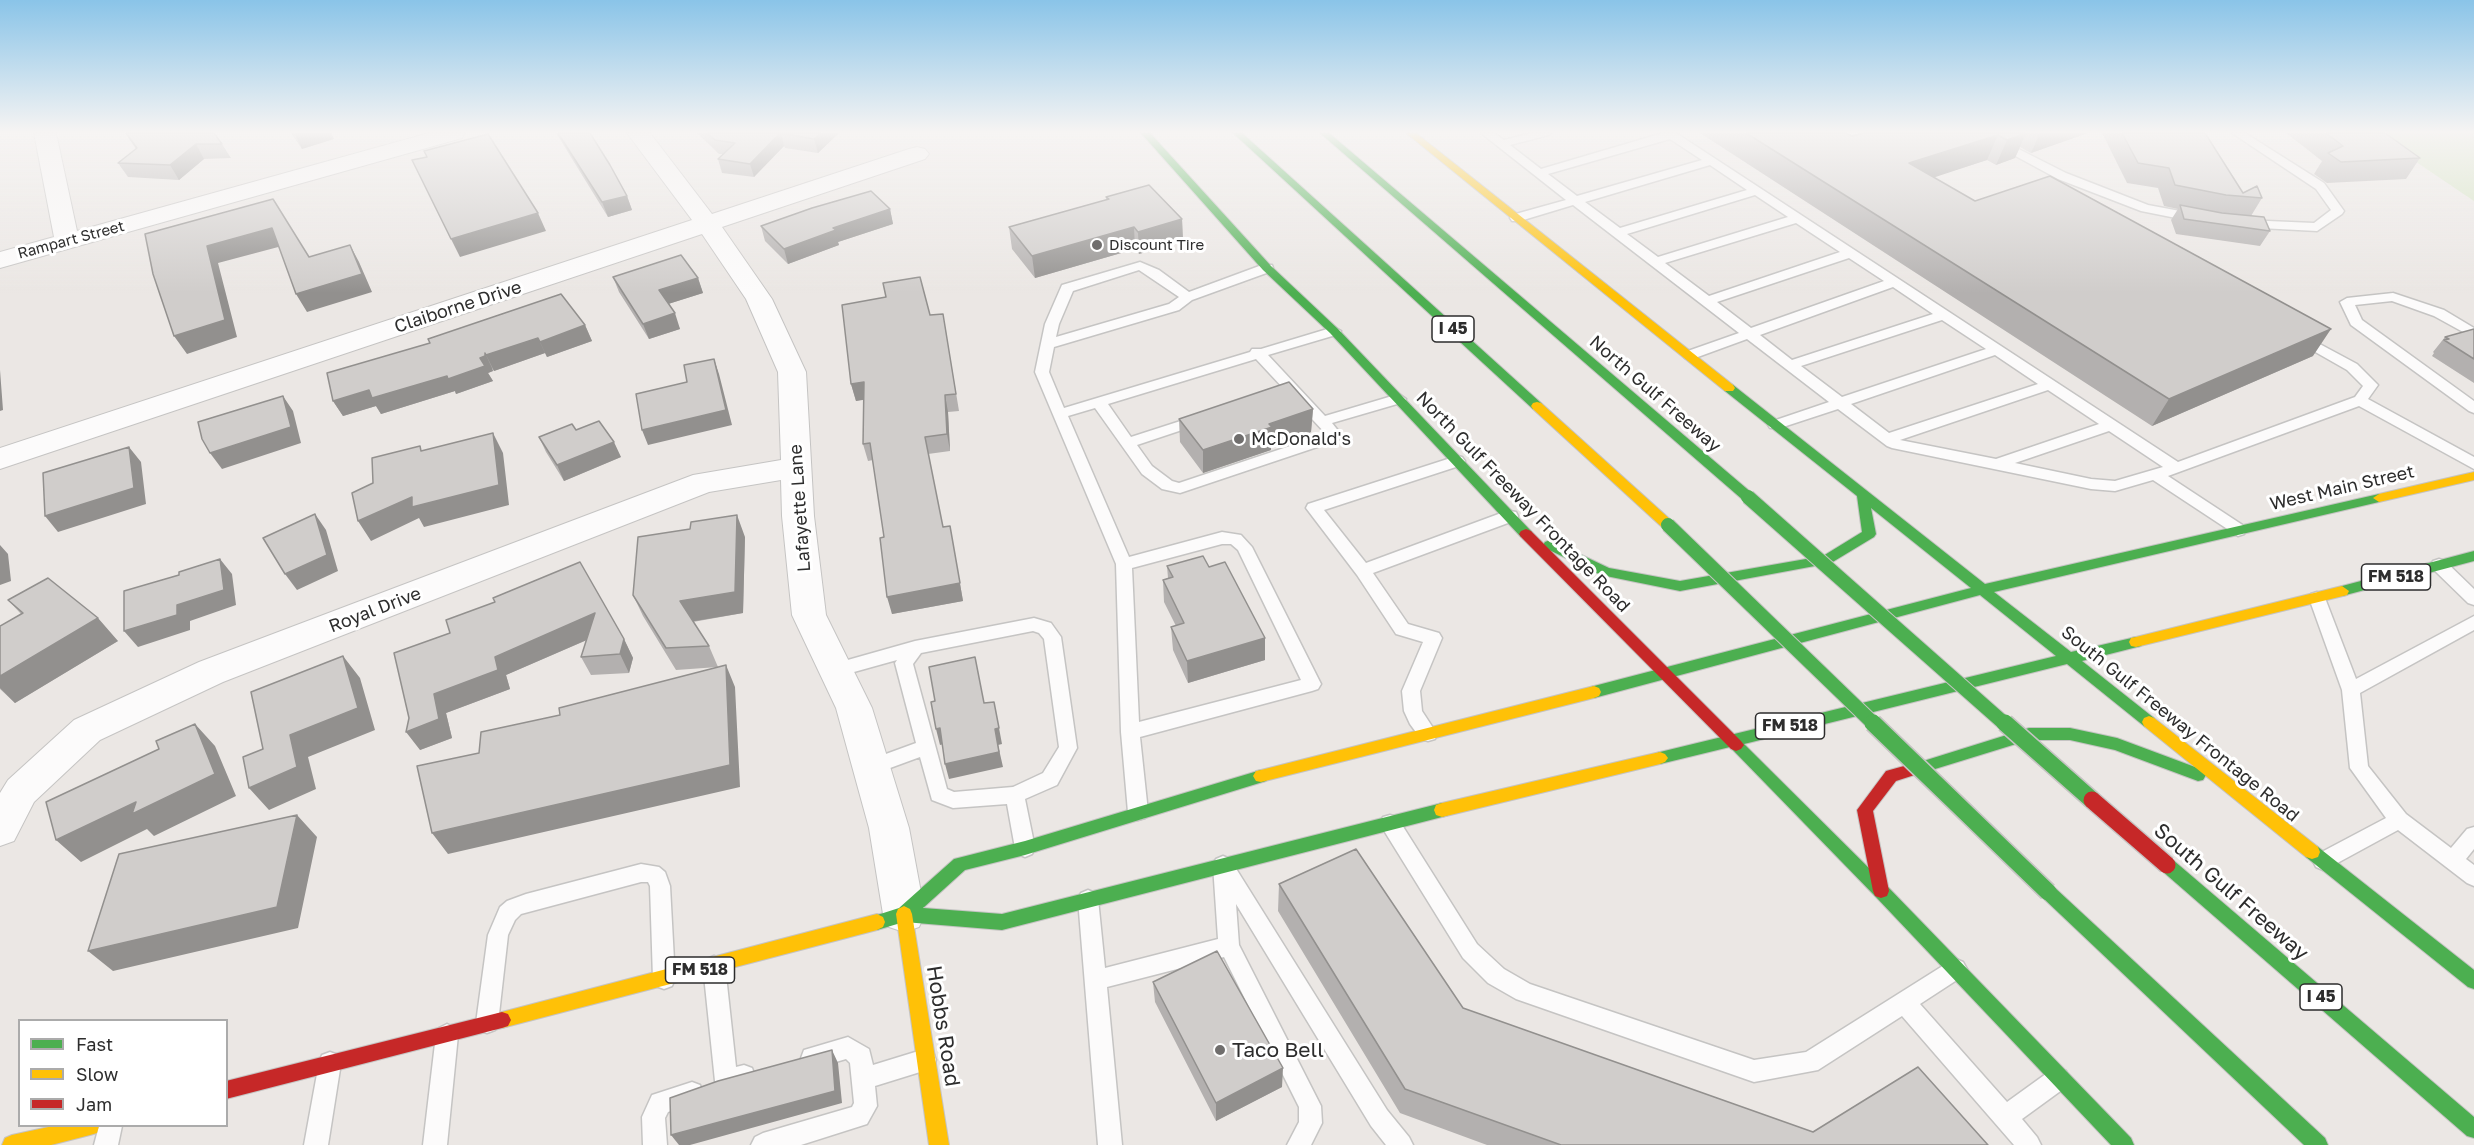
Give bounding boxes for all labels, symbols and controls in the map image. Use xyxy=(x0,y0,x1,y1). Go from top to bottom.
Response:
street label: Rampart Street xyxy=(16,217,126,263)
place label: Discount Tire xyxy=(1109,236,1204,254)
marker: Discount Tire xyxy=(1090,238,1104,252)
street label: Claiborne Drive xyxy=(392,276,524,338)
road number: I 45 xyxy=(1432,316,1474,342)
street label: North Gulf Freeway xyxy=(1585,331,1725,457)
street label: North Gulf Freeway Frontage Road xyxy=(1412,387,1634,617)
place label: McDonald's xyxy=(1251,428,1351,450)
marker: McDonald's xyxy=(1232,432,1246,446)
street label: Lafayette Lane xyxy=(785,443,815,573)
street label: West Main Street xyxy=(2268,461,2416,515)
road number: FM 518 xyxy=(2362,564,2430,590)
street label: Royal Drive xyxy=(326,583,424,637)
street label: South Gulf Freeway Frontage Road xyxy=(2057,621,2303,827)
road number: FM 518 xyxy=(1756,713,1824,739)
street label: South Gulf Freeway xyxy=(2149,818,2313,966)
road number: FM 518 xyxy=(666,957,734,983)
street label: Hobbs Road xyxy=(921,964,965,1088)
road number: I 45 xyxy=(2300,984,2342,1010)
legend xyxy=(18,1019,228,1127)
text: Fast xyxy=(76,1033,113,1055)
place label: Taco Bell xyxy=(1232,1037,1324,1063)
marker: Taco Bell xyxy=(1213,1043,1227,1057)
text: Slow xyxy=(76,1063,118,1085)
text: Jam xyxy=(76,1093,112,1115)

